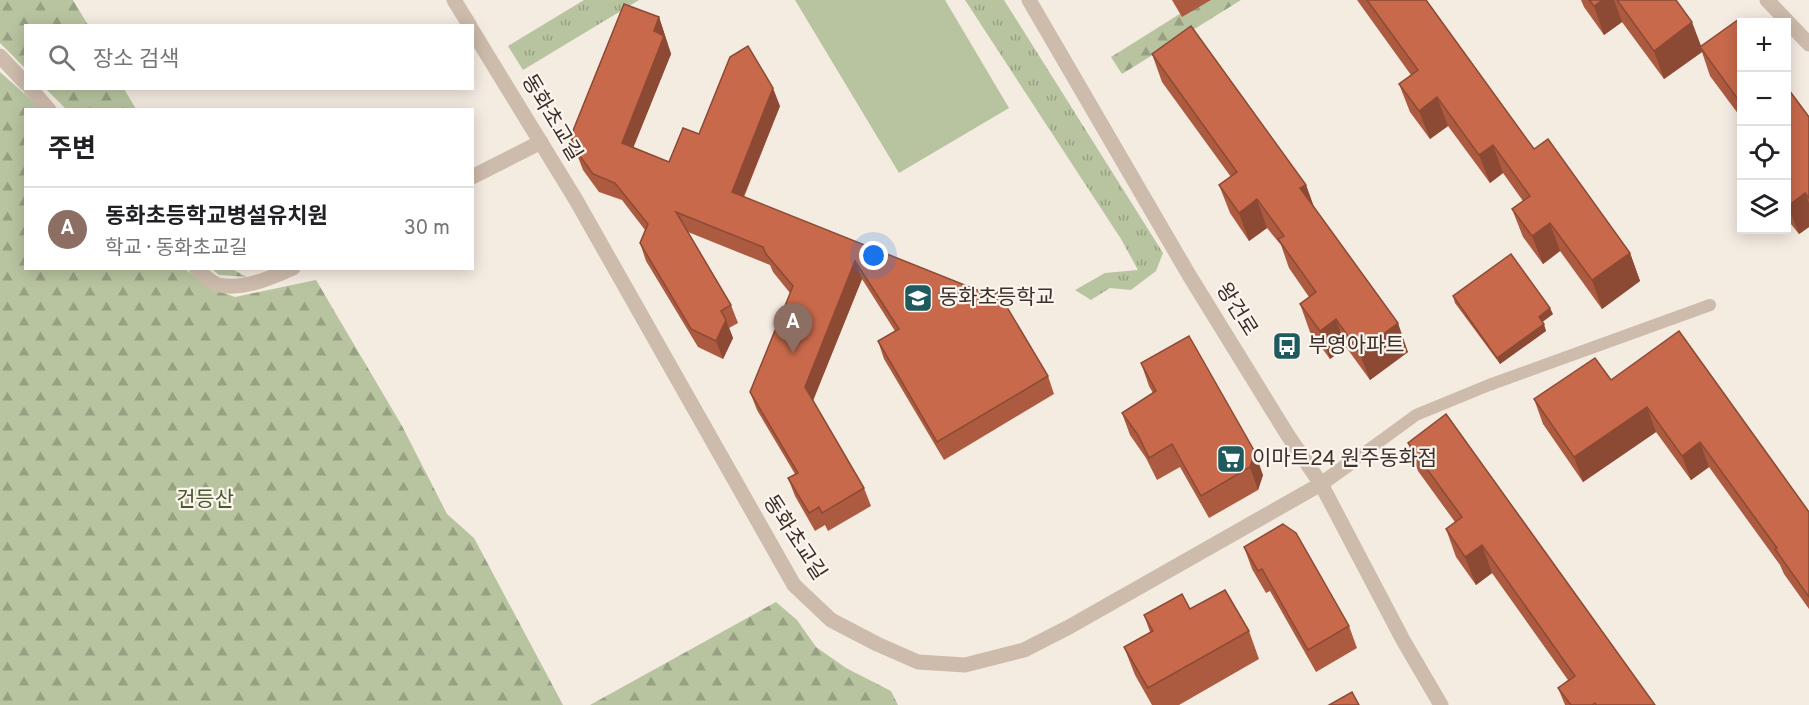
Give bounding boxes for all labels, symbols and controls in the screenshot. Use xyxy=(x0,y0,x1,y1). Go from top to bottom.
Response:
map controls xyxy=(1737,18,1791,234)
button: + xyxy=(1737,18,1791,72)
search box xyxy=(24,24,474,90)
icon: search xyxy=(45,41,78,74)
text: 장소 검색 xyxy=(93,47,179,74)
street label: 동화초교길 xyxy=(515,70,587,166)
button: − xyxy=(1737,72,1791,126)
button: locate xyxy=(1737,126,1791,180)
text: 주변 xyxy=(48,134,96,167)
button: layers xyxy=(1737,180,1791,234)
text: 동화초등학교병설유치원 xyxy=(105,204,328,231)
text: A xyxy=(60,216,75,242)
text: 30 m xyxy=(404,216,450,242)
text: 학교 · 동화초교길 xyxy=(105,236,248,262)
your location xyxy=(859,241,888,270)
street label: 왕건로 xyxy=(1209,278,1263,342)
school or university icon: 동화초등학교 xyxy=(902,282,934,314)
place label: 동화초등학교 xyxy=(939,285,1055,312)
pin: A xyxy=(774,304,812,353)
bus stop icon: 부영아파트 xyxy=(1271,330,1303,362)
place label: 부영아파트 xyxy=(1308,333,1405,360)
supermarket icon: 이마트24 원주동화점 xyxy=(1215,443,1247,475)
place label: 이마트24 원주동화점 xyxy=(1252,446,1437,473)
park label: 건등산 xyxy=(176,487,234,514)
street label: 동화초교길 xyxy=(756,490,832,586)

